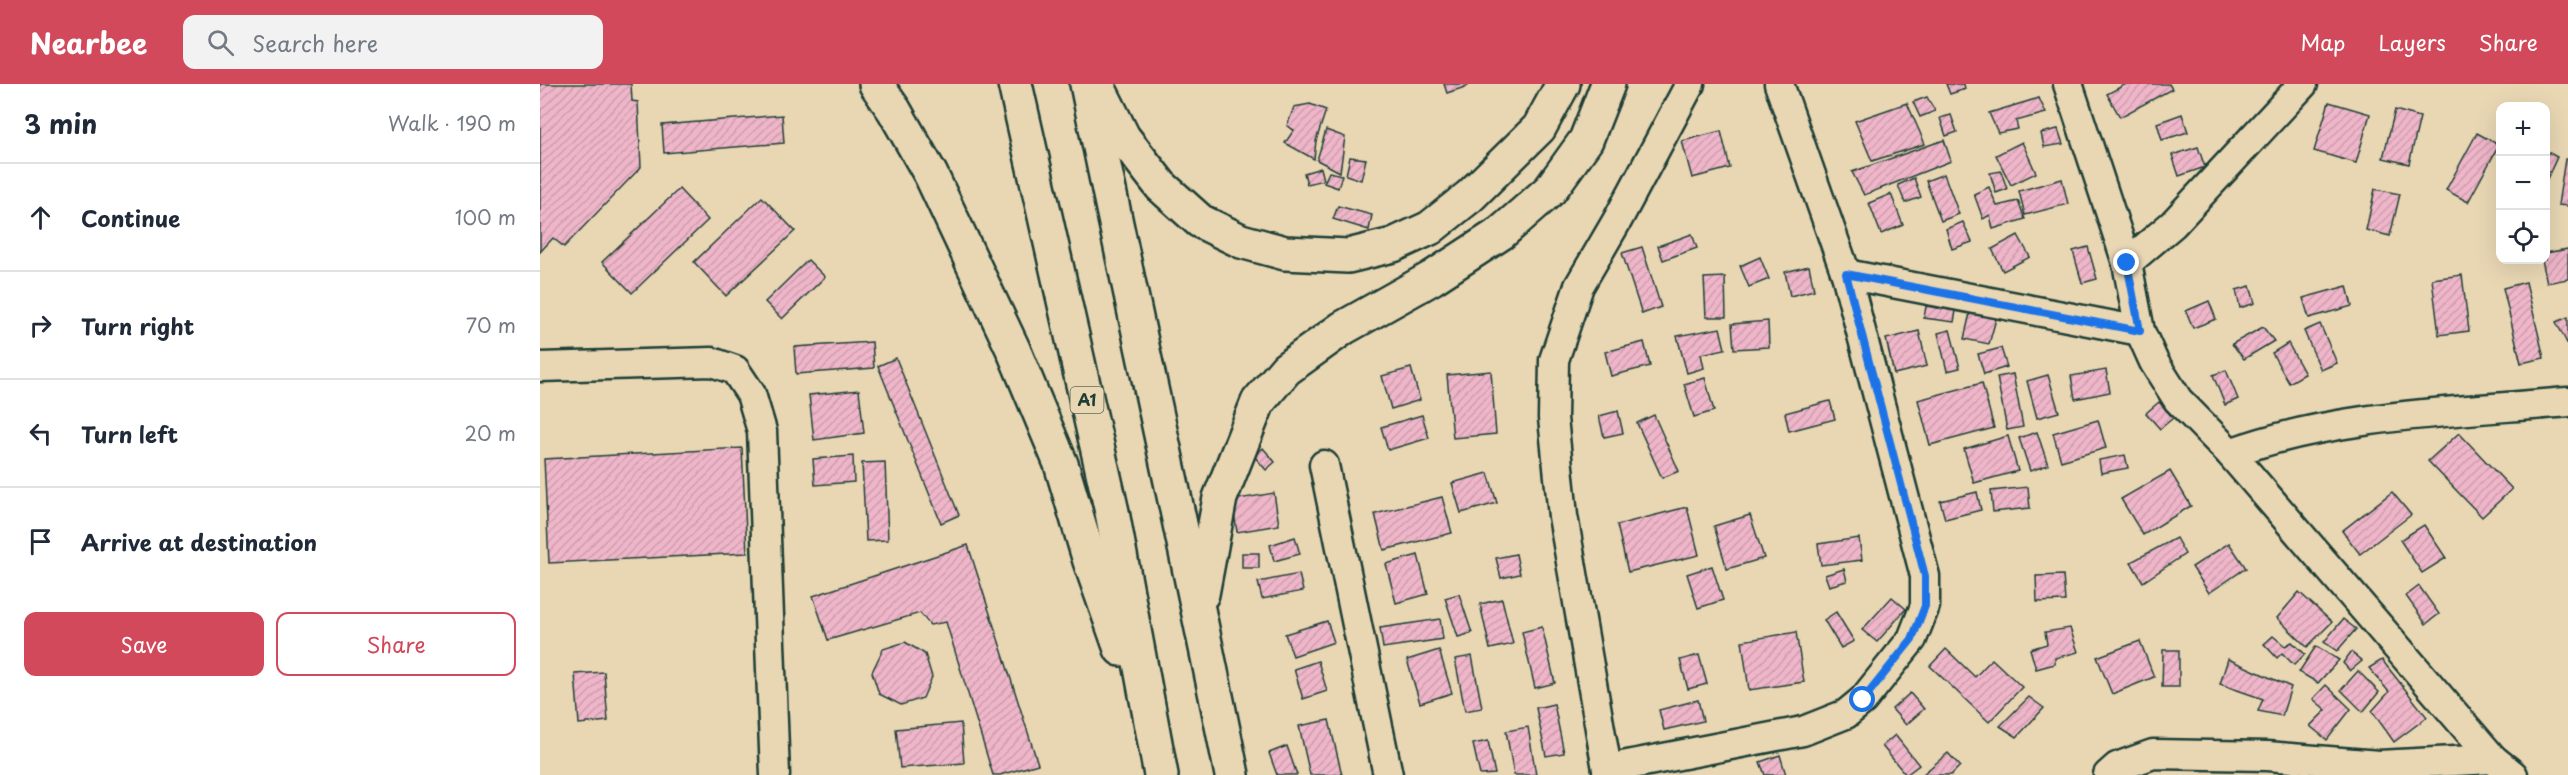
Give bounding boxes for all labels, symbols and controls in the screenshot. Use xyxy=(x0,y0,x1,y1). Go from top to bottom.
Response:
search box xyxy=(183,15,603,69)
text: Nearbee xyxy=(30,21,147,64)
icon: search xyxy=(204,26,237,59)
text: Search here xyxy=(252,26,378,59)
text: Map xyxy=(2301,26,2345,58)
text: Layers xyxy=(2378,26,2446,58)
text: Share xyxy=(2479,26,2538,58)
map controls xyxy=(2496,102,2550,264)
button: + xyxy=(2496,102,2550,156)
text: 3 min xyxy=(24,104,97,143)
text: Walk · 190 m xyxy=(388,108,516,138)
button: − xyxy=(2496,156,2550,210)
icon: ahead xyxy=(24,201,57,234)
text: Continue xyxy=(81,201,180,234)
text: 100 m xyxy=(455,202,516,232)
button: locate xyxy=(2496,210,2550,264)
route end xyxy=(2113,249,2139,275)
icon: right xyxy=(24,309,57,342)
text: Turn right xyxy=(81,309,194,342)
text: 70 m xyxy=(466,310,516,340)
road number: A1 xyxy=(1070,387,1104,413)
icon: left xyxy=(24,417,57,450)
text: Turn left xyxy=(81,417,178,450)
text: 20 m xyxy=(464,418,516,448)
icon: arrive xyxy=(24,525,57,558)
text: Arrive at destination xyxy=(81,525,317,558)
button: Save xyxy=(24,612,264,676)
button: Share xyxy=(276,612,516,676)
route start xyxy=(1849,686,1875,712)

